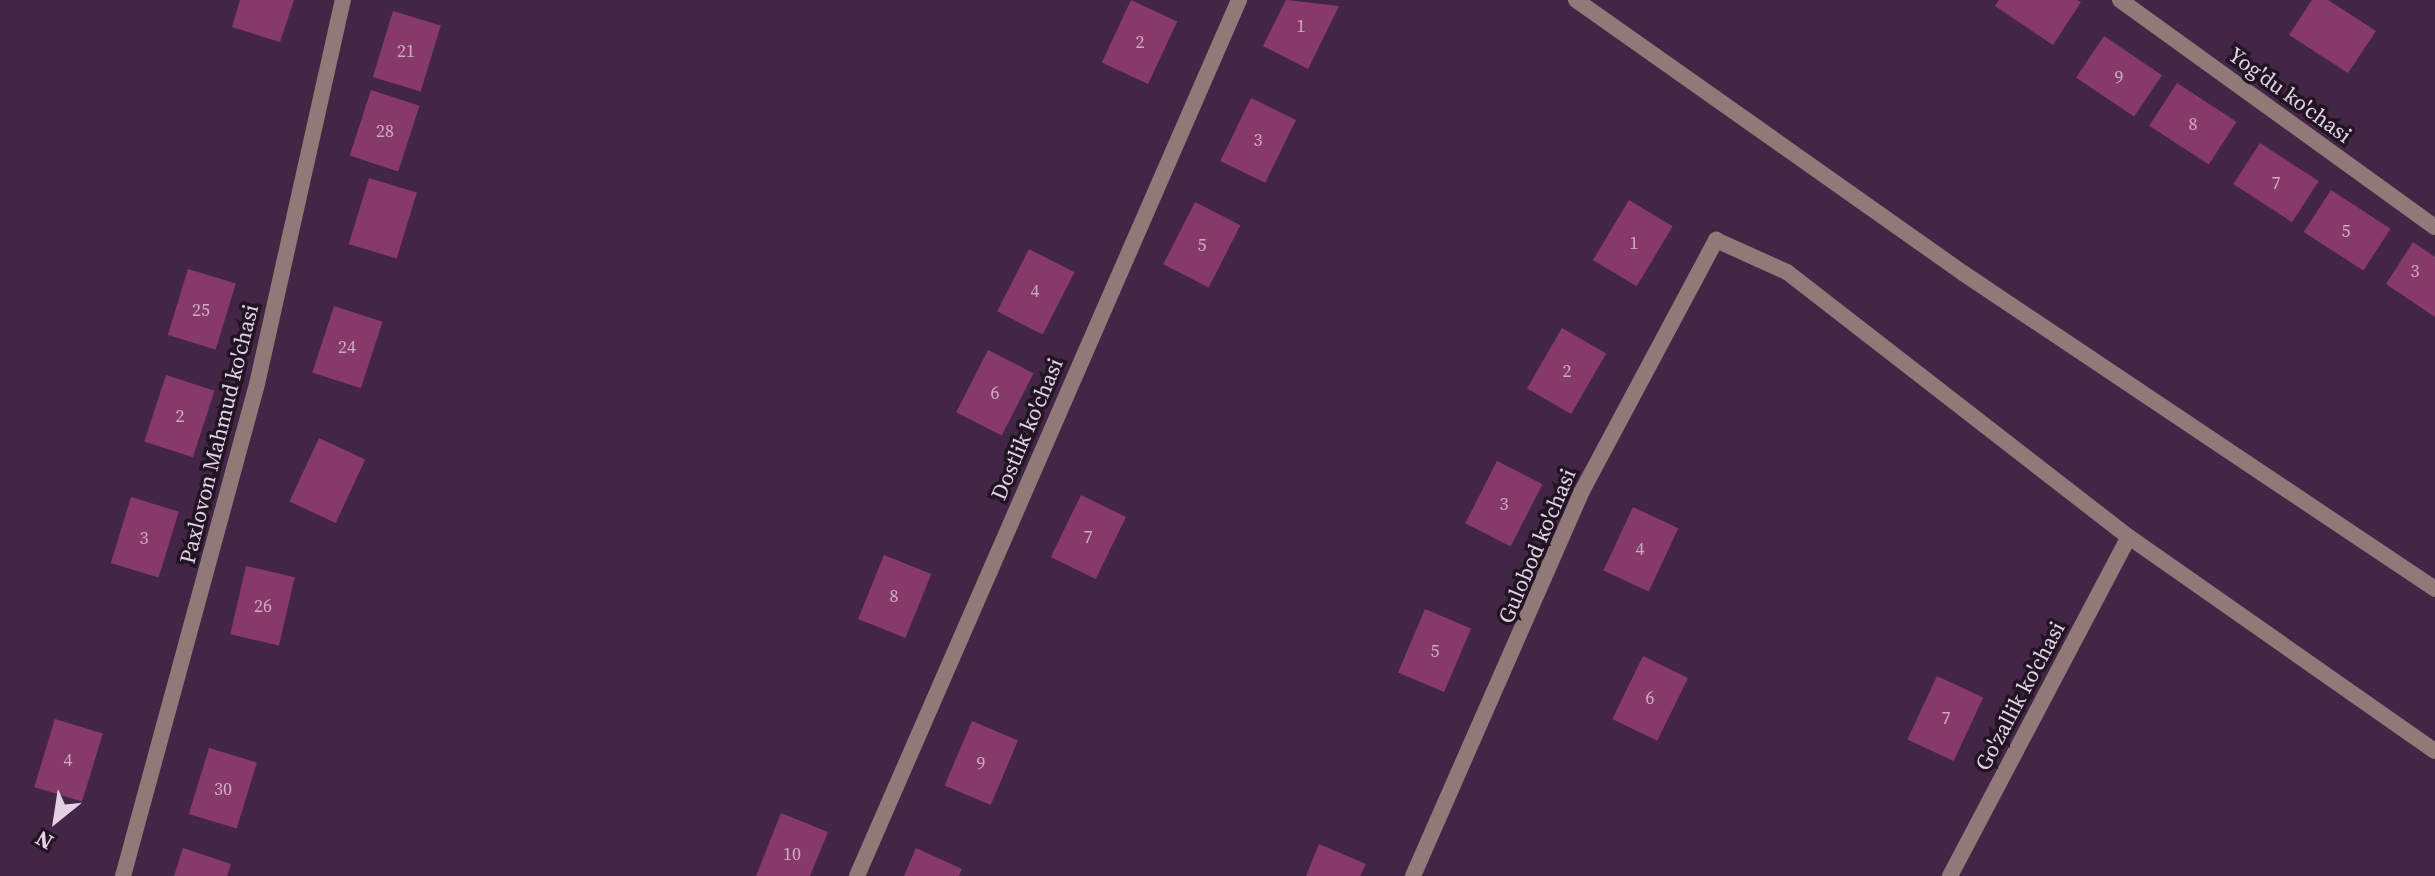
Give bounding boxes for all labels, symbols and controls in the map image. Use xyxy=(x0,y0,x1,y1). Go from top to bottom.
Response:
house number: 1 xyxy=(1297,15,1305,37)
house number: 2 xyxy=(1136,31,1144,53)
house number: 21 xyxy=(397,40,415,62)
street label: Yog'du ko'chasi xyxy=(2223,41,2357,149)
house number: 9 xyxy=(2115,66,2123,88)
house number: 8 xyxy=(2189,113,2197,135)
house number: 28 xyxy=(376,120,394,142)
house number: 3 xyxy=(1254,129,1262,151)
house number: 7 xyxy=(2272,172,2280,194)
house number: 5 xyxy=(2342,220,2350,242)
house number: 1 xyxy=(1630,232,1638,254)
house number: 5 xyxy=(1198,234,1206,256)
house number: 3 xyxy=(2411,260,2419,282)
house number: 4 xyxy=(1031,280,1039,302)
house number: 25 xyxy=(192,299,210,321)
street label: Paxlovon Mahmud ko'chasi xyxy=(174,302,264,566)
house number: 24 xyxy=(338,336,356,358)
street label: Dostlik ko'chasi xyxy=(985,354,1069,504)
house number: 2 xyxy=(1563,360,1571,382)
house number: 6 xyxy=(991,382,999,404)
house number: 2 xyxy=(176,405,184,427)
street label: Gulobod ko'chasi xyxy=(1493,465,1581,627)
house number: 3 xyxy=(1500,493,1508,515)
house number: 7 xyxy=(1084,526,1092,548)
house number: 3 xyxy=(140,527,148,549)
house number: 4 xyxy=(1636,538,1644,560)
house number: 8 xyxy=(890,585,898,607)
house number: 26 xyxy=(254,595,272,617)
street label: Go'zallik ko'chasi xyxy=(1970,617,2070,775)
house number: 5 xyxy=(1431,640,1439,662)
house number: 6 xyxy=(1646,687,1654,709)
house number: 7 xyxy=(1942,707,1950,729)
house number: 4 xyxy=(64,749,72,771)
house number: 9 xyxy=(977,752,985,774)
house number: 30 xyxy=(214,778,232,800)
north arrow xyxy=(16,780,96,860)
text: N xyxy=(30,824,58,858)
house number: 10 xyxy=(783,843,801,865)

